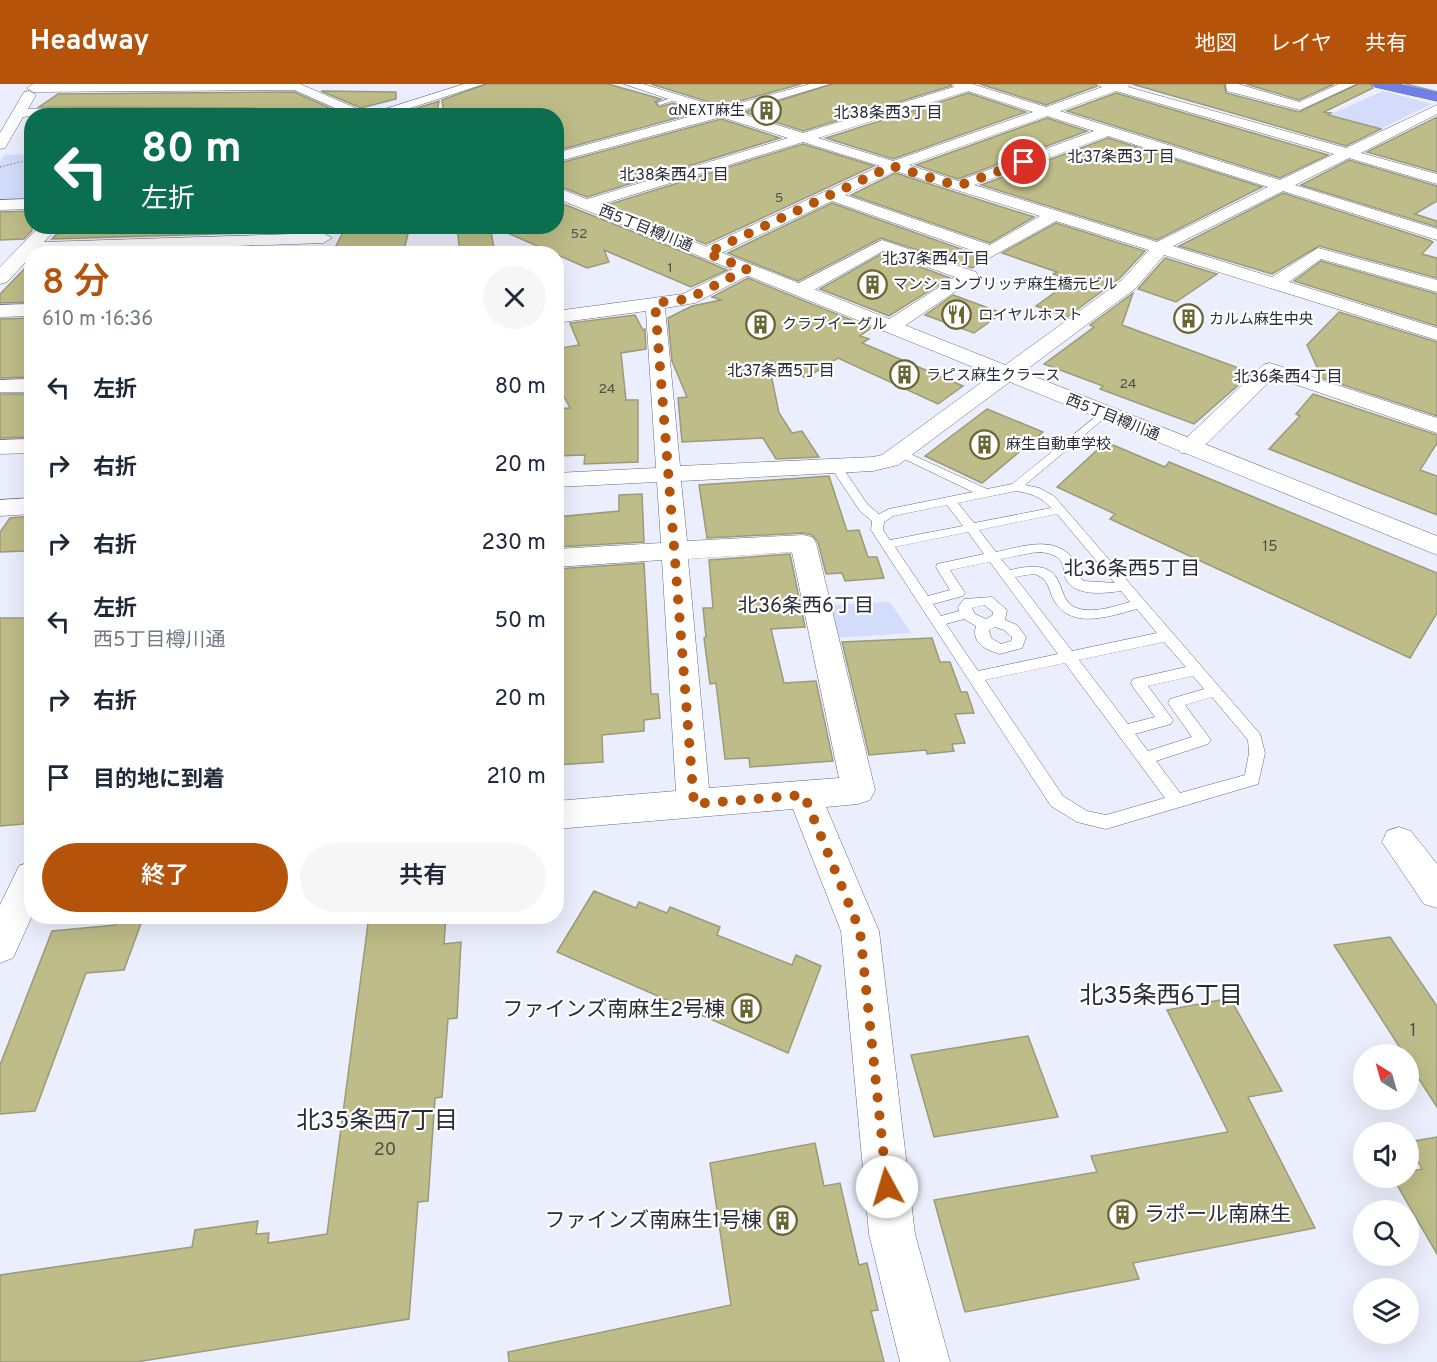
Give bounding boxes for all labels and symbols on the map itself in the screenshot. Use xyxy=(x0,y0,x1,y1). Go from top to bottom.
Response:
building icon: αNEXT麻生 xyxy=(750,94,782,126)
place label: αNEXT麻生 xyxy=(668,102,745,121)
district label: 北38条西3丁目 xyxy=(833,104,943,124)
pin xyxy=(998,136,1049,187)
district label: 北37条西3丁目 xyxy=(1067,148,1175,168)
district label: 北38条西4丁目 xyxy=(619,166,729,186)
house number: 5 xyxy=(775,190,783,207)
street label: 西5丁目樽川通 xyxy=(596,202,695,257)
house number: 52 xyxy=(570,226,588,243)
district label: 北37条西4丁目 xyxy=(882,250,990,270)
house number: 1 xyxy=(667,260,673,277)
building icon: マンションブリッヂ麻生橋元ビル xyxy=(856,268,888,300)
place label: マンションブリッヂ麻生橋元ビル xyxy=(893,276,1118,295)
restaurant icon: ロイヤルホスト xyxy=(941,299,973,331)
building icon: カルム麻生中央 xyxy=(1172,303,1204,335)
place label: ロイヤルホスト xyxy=(978,307,1083,326)
building icon: クラブイーグル xyxy=(745,308,777,340)
place label: カルム麻生中央 xyxy=(1209,311,1314,330)
place label: クラブイーグル xyxy=(782,316,887,335)
building icon: ラピス麻生クラース xyxy=(889,359,921,391)
district label: 北37条西5丁目 xyxy=(727,362,835,382)
place label: ラピス麻生クラース xyxy=(926,367,1060,386)
district label: 北36条西4丁目 xyxy=(1233,368,1343,388)
house number: 24 xyxy=(1119,376,1137,393)
house number: 24 xyxy=(598,381,616,398)
street label: 西5丁目樽川通 xyxy=(1063,391,1162,446)
building icon: 麻生自動車学校 xyxy=(969,428,1001,460)
place label: 麻生自動車学校 xyxy=(1006,436,1111,455)
house number: 15 xyxy=(1263,538,1277,557)
district label: 北36条西5丁目 xyxy=(1064,557,1200,583)
district label: 北36条西6丁目 xyxy=(738,594,874,620)
district label: 北35条西6丁目 xyxy=(1079,982,1243,1012)
building icon: ファインズ南麻生2号棟 xyxy=(730,993,762,1025)
place label: ファインズ南麻生2号棟 xyxy=(503,997,725,1024)
house number: 1 xyxy=(1410,1020,1416,1043)
north arrow xyxy=(1353,1044,1419,1110)
district label: 北35条西7丁目 xyxy=(296,1107,458,1137)
house number: 20 xyxy=(374,1139,396,1162)
position arrow xyxy=(855,1155,919,1219)
building icon: ラポール南麻生 xyxy=(1107,1198,1139,1230)
place label: ラポール南麻生 xyxy=(1144,1202,1291,1229)
building icon: ファインズ南麻生1号棟 xyxy=(767,1204,799,1236)
place label: ファインズ南麻生1号棟 xyxy=(545,1208,762,1235)

